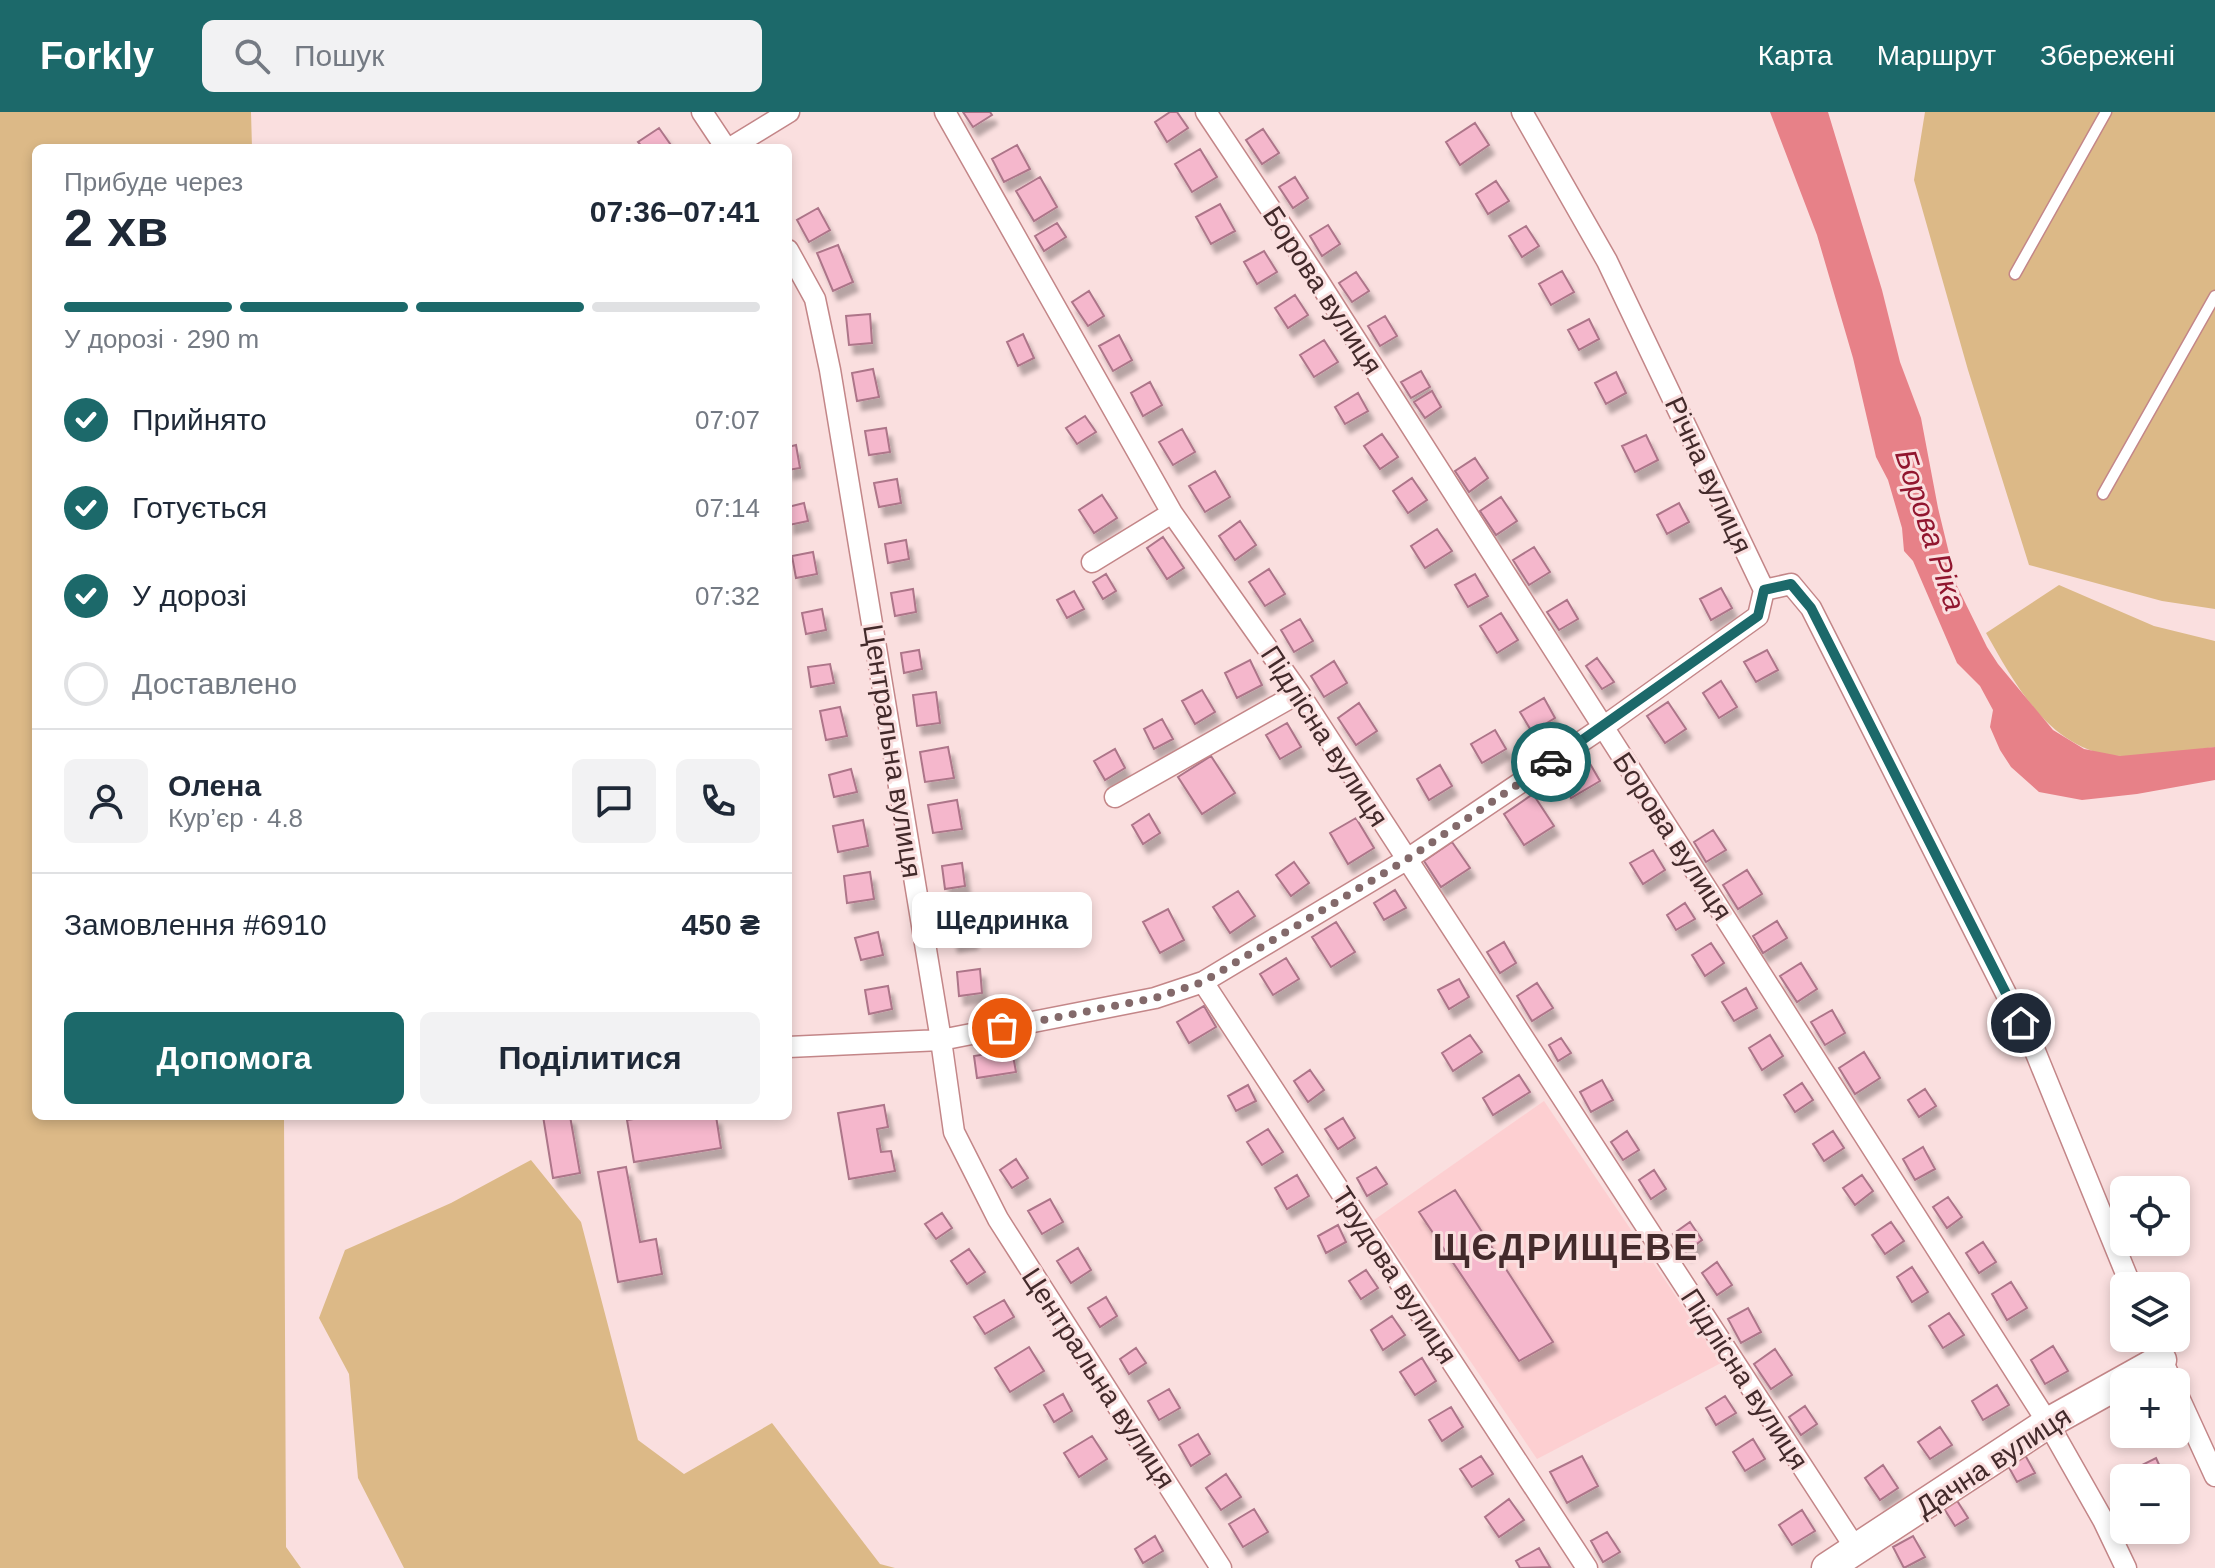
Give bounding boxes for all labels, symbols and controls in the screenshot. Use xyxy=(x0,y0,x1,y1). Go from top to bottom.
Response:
search box xyxy=(202,20,762,92)
icon: search xyxy=(230,34,274,78)
text: Forkly xyxy=(40,35,154,77)
text: Пошук xyxy=(294,39,385,72)
text: Карта xyxy=(1758,40,1833,71)
text: Маршрут xyxy=(1877,40,1996,71)
text: Збережені xyxy=(2040,40,2175,71)
text: Прибуде через xyxy=(64,167,243,197)
text: 07:36–07:41 xyxy=(590,195,760,228)
text: 2 хв xyxy=(64,199,168,257)
street label: Борова вулиця xyxy=(1257,201,1388,380)
text: У дорозі · 290 m xyxy=(64,324,259,354)
street label: Річна вулиця xyxy=(1659,392,1758,558)
icon: check xyxy=(64,398,108,442)
text: Прийнято xyxy=(132,403,267,436)
text: 07:07 xyxy=(695,405,760,435)
water label: Борова Ріка xyxy=(1889,445,1972,614)
icon: check xyxy=(64,486,108,530)
text: Готується xyxy=(132,491,267,524)
text: 07:14 xyxy=(695,493,760,523)
icon: check xyxy=(64,574,108,618)
text: У дорозі xyxy=(132,579,247,612)
text: 07:32 xyxy=(695,581,760,611)
street label: Центральна вулиця xyxy=(857,622,928,880)
street label: Підлісна вулиця xyxy=(1255,640,1394,832)
text: Доставлено xyxy=(132,667,297,700)
courier xyxy=(1511,722,1591,802)
icon: car xyxy=(1529,740,1573,784)
street label: Борова вулиця xyxy=(1607,747,1738,926)
button: person xyxy=(64,759,148,843)
button: chat xyxy=(572,759,656,843)
button: phone xyxy=(676,759,760,843)
text: Олена xyxy=(168,769,261,802)
text: Кур’єр · 4.8 xyxy=(168,803,303,833)
callout: Щедринка xyxy=(912,892,1092,948)
text: Щедринка xyxy=(936,905,1068,935)
text: Замовлення #6910 xyxy=(64,908,327,941)
text: 450 ₴ xyxy=(682,908,760,941)
pin xyxy=(1987,989,2055,1057)
pin xyxy=(968,994,1036,1062)
icon: home xyxy=(1999,1001,2043,1045)
icon: bag xyxy=(980,1006,1024,1050)
button: Допомога xyxy=(64,1012,404,1104)
button: Поділитися xyxy=(420,1012,760,1104)
map controls xyxy=(2110,1176,2190,1544)
button: locate xyxy=(2110,1176,2190,1256)
street label: Трудова вулиця xyxy=(1326,1181,1463,1369)
district label: ЩЄДРИЩЕВЕ xyxy=(1433,1227,1699,1268)
street label: Центральна вулиця xyxy=(1016,1262,1181,1494)
button: layers xyxy=(2110,1272,2190,1352)
street label: Підлісна вулиця xyxy=(1675,1283,1814,1475)
button: + xyxy=(2110,1368,2190,1448)
street label: Дачна вулиця xyxy=(1910,1400,2076,1523)
button: − xyxy=(2110,1464,2190,1544)

